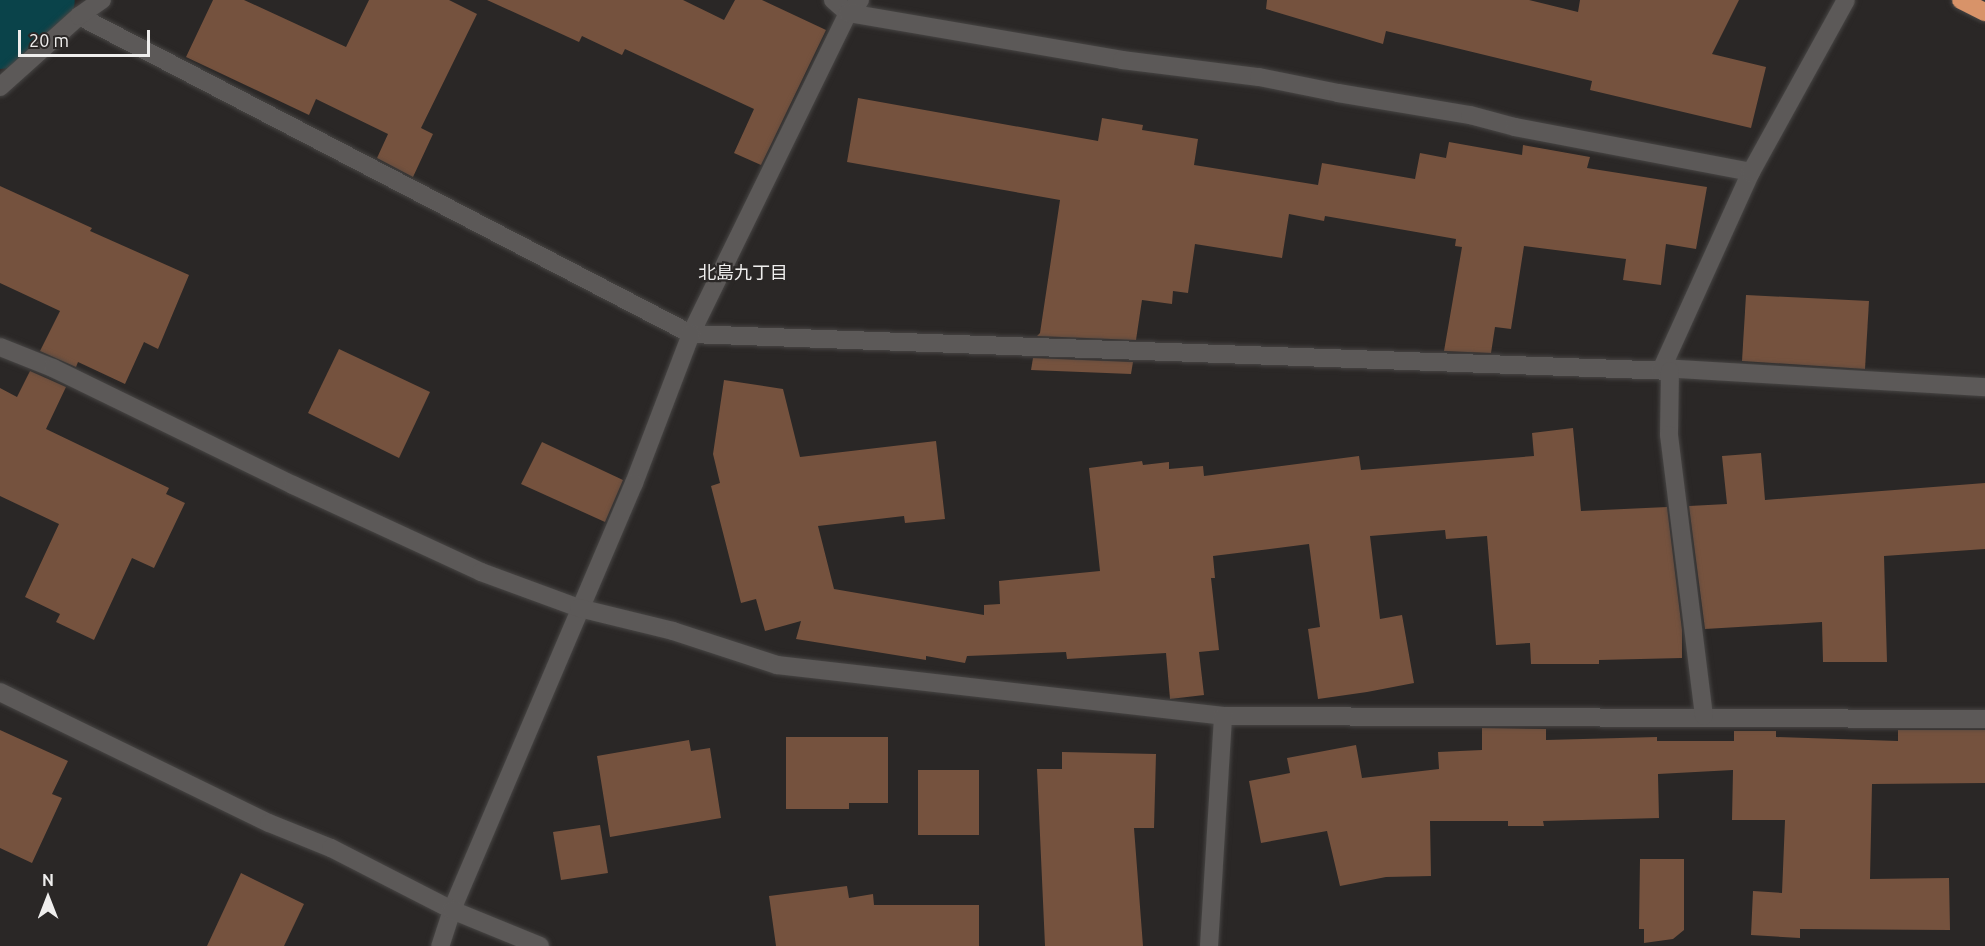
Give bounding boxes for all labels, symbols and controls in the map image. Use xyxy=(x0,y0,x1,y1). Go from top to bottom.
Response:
scale bar xyxy=(21,18,153,56)
text: 20 m xyxy=(29,30,69,50)
district label: 北島九丁目 xyxy=(698,261,788,283)
north arrow xyxy=(18,868,78,928)
text: N xyxy=(42,871,54,889)

